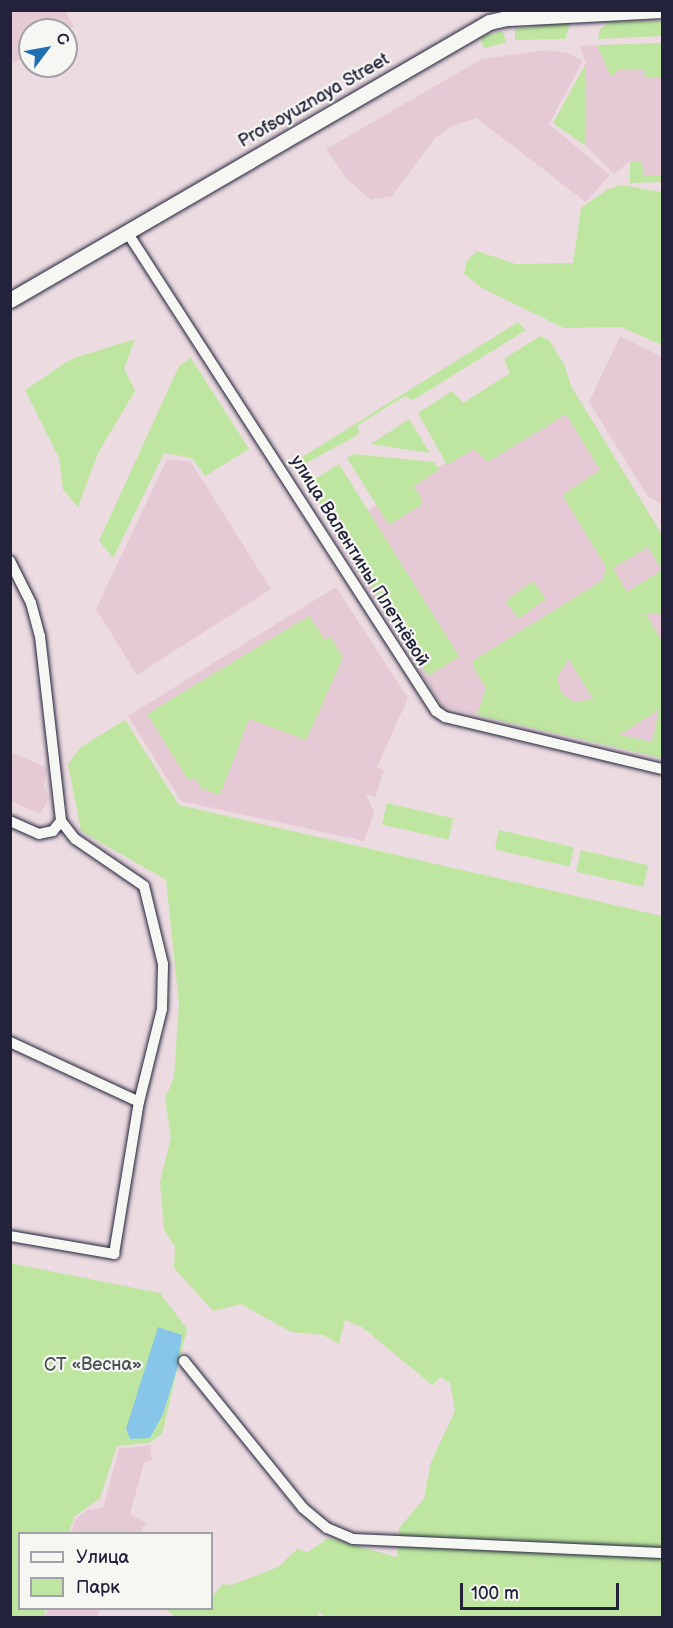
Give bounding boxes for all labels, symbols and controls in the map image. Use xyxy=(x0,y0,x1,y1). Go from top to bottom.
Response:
north arrow xyxy=(18,18,78,78)
text: С xyxy=(51,30,73,49)
street label: Profsoyuznaya Street xyxy=(235,49,393,153)
street label: улица Валентины Плетнёвой xyxy=(285,451,433,671)
park label: СТ «Весна» xyxy=(44,1354,142,1376)
legend xyxy=(18,1532,213,1610)
text: Улица xyxy=(76,1547,129,1568)
scale bar xyxy=(463,1571,622,1609)
text: Парк xyxy=(76,1577,120,1598)
text: 100 m xyxy=(471,1583,519,1604)

